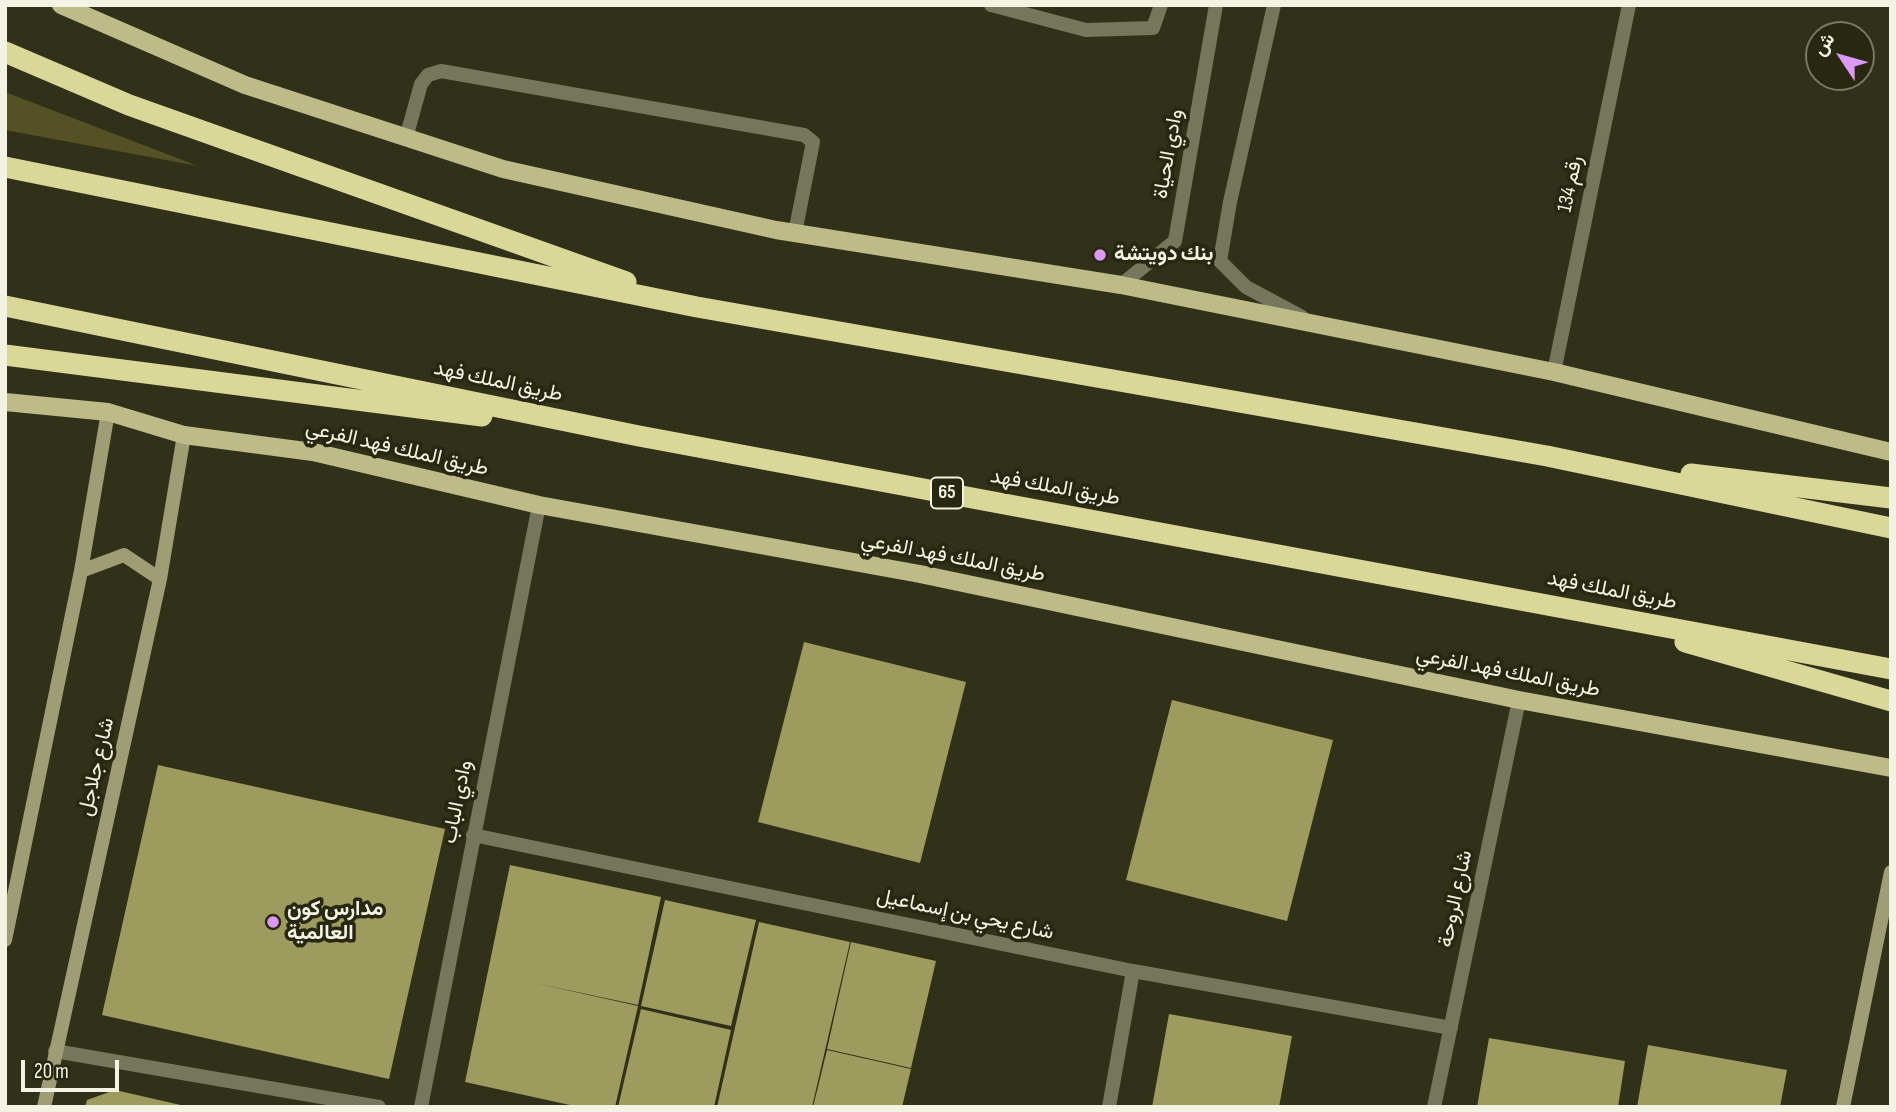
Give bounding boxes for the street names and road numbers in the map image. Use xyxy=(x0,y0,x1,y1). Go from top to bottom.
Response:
street label: وادي الحياة xyxy=(1149,107,1189,201)
street label: رقم 134 xyxy=(1553,154,1589,214)
street label: طريق الملك فهد xyxy=(431,356,565,408)
street label: طريق الملك فهد الفرعي xyxy=(303,416,491,482)
street label: طريق الملك فهد xyxy=(988,464,1122,512)
road number: 65 xyxy=(931,478,963,508)
street label: طريق الملك فهد الفرعي xyxy=(859,528,1047,588)
street label: طريق الملك فهد xyxy=(1545,566,1679,616)
street label: طريق الملك فهد الفرعي xyxy=(1414,643,1602,703)
street label: شارع جلاجل xyxy=(73,715,121,819)
street label: وادي الباب xyxy=(438,758,478,846)
street label: شارع الروحة xyxy=(1433,848,1479,950)
street label: شارع يحي بن إسماعيل xyxy=(874,884,1056,946)

